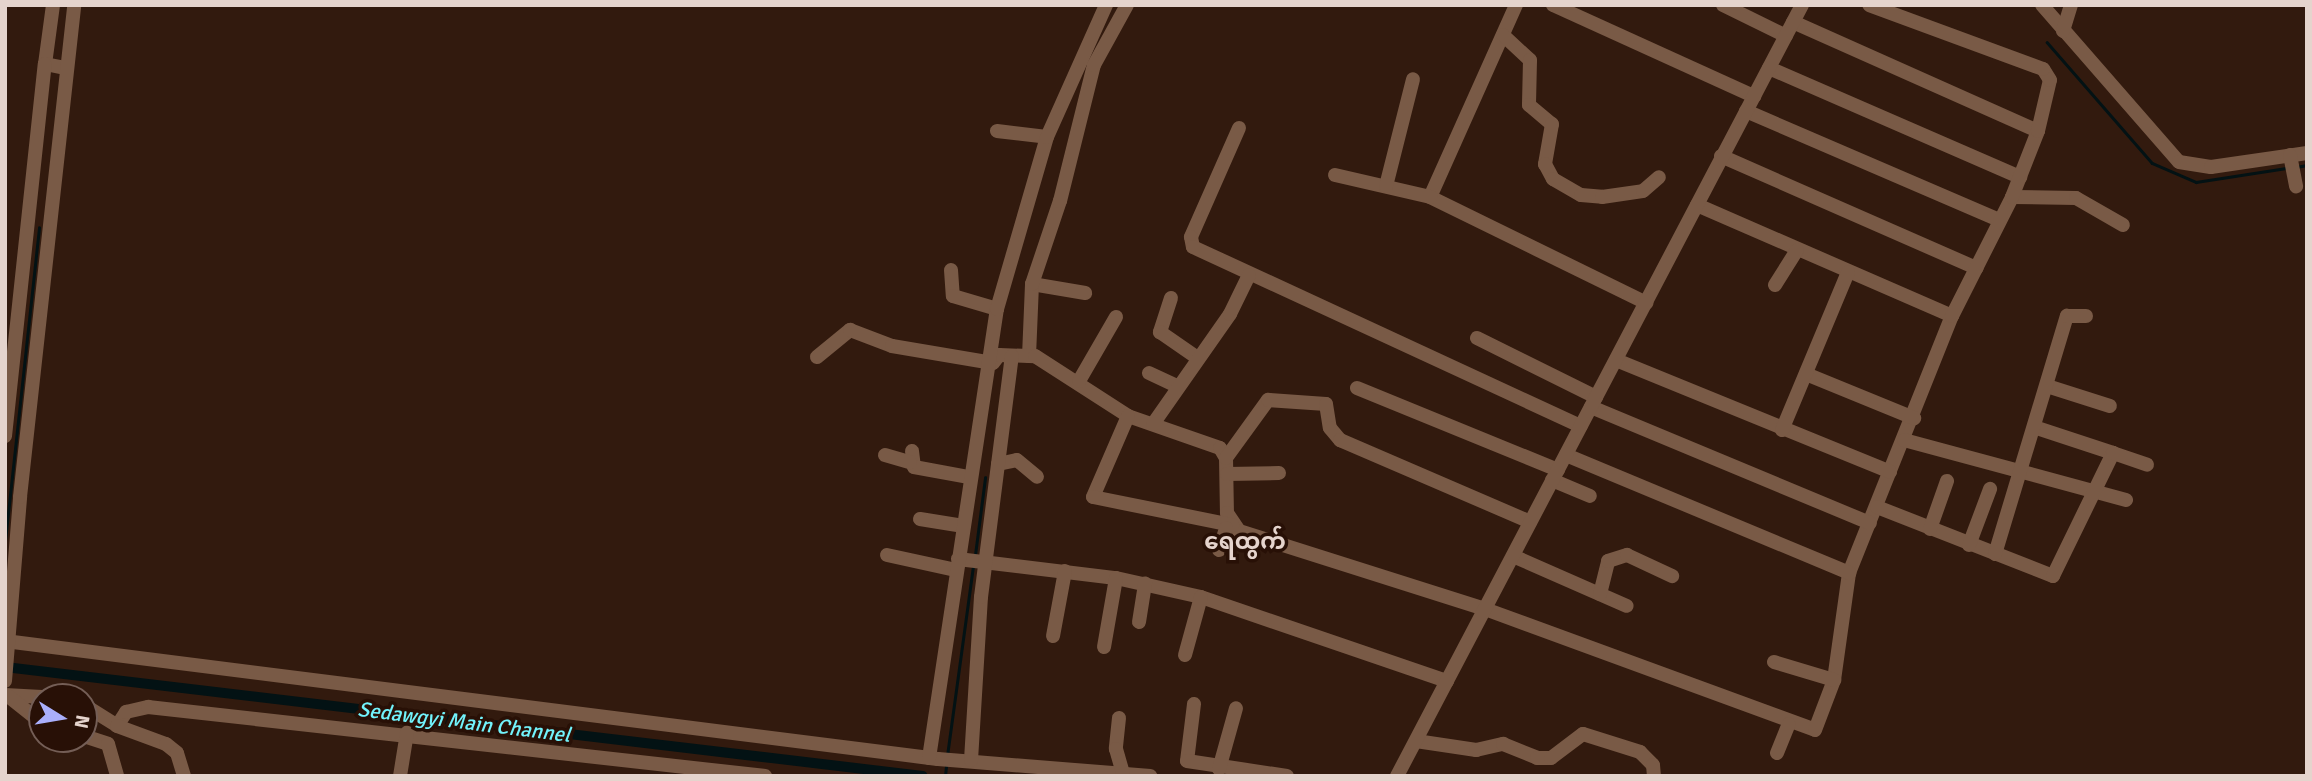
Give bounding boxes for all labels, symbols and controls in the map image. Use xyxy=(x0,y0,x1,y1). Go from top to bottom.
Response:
district label: ရေထွက် xyxy=(1204,528,1286,556)
north arrow xyxy=(28,683,98,753)
water label: Sedawgyi Main Channel xyxy=(356,696,572,748)
text: N xyxy=(69,713,95,730)

